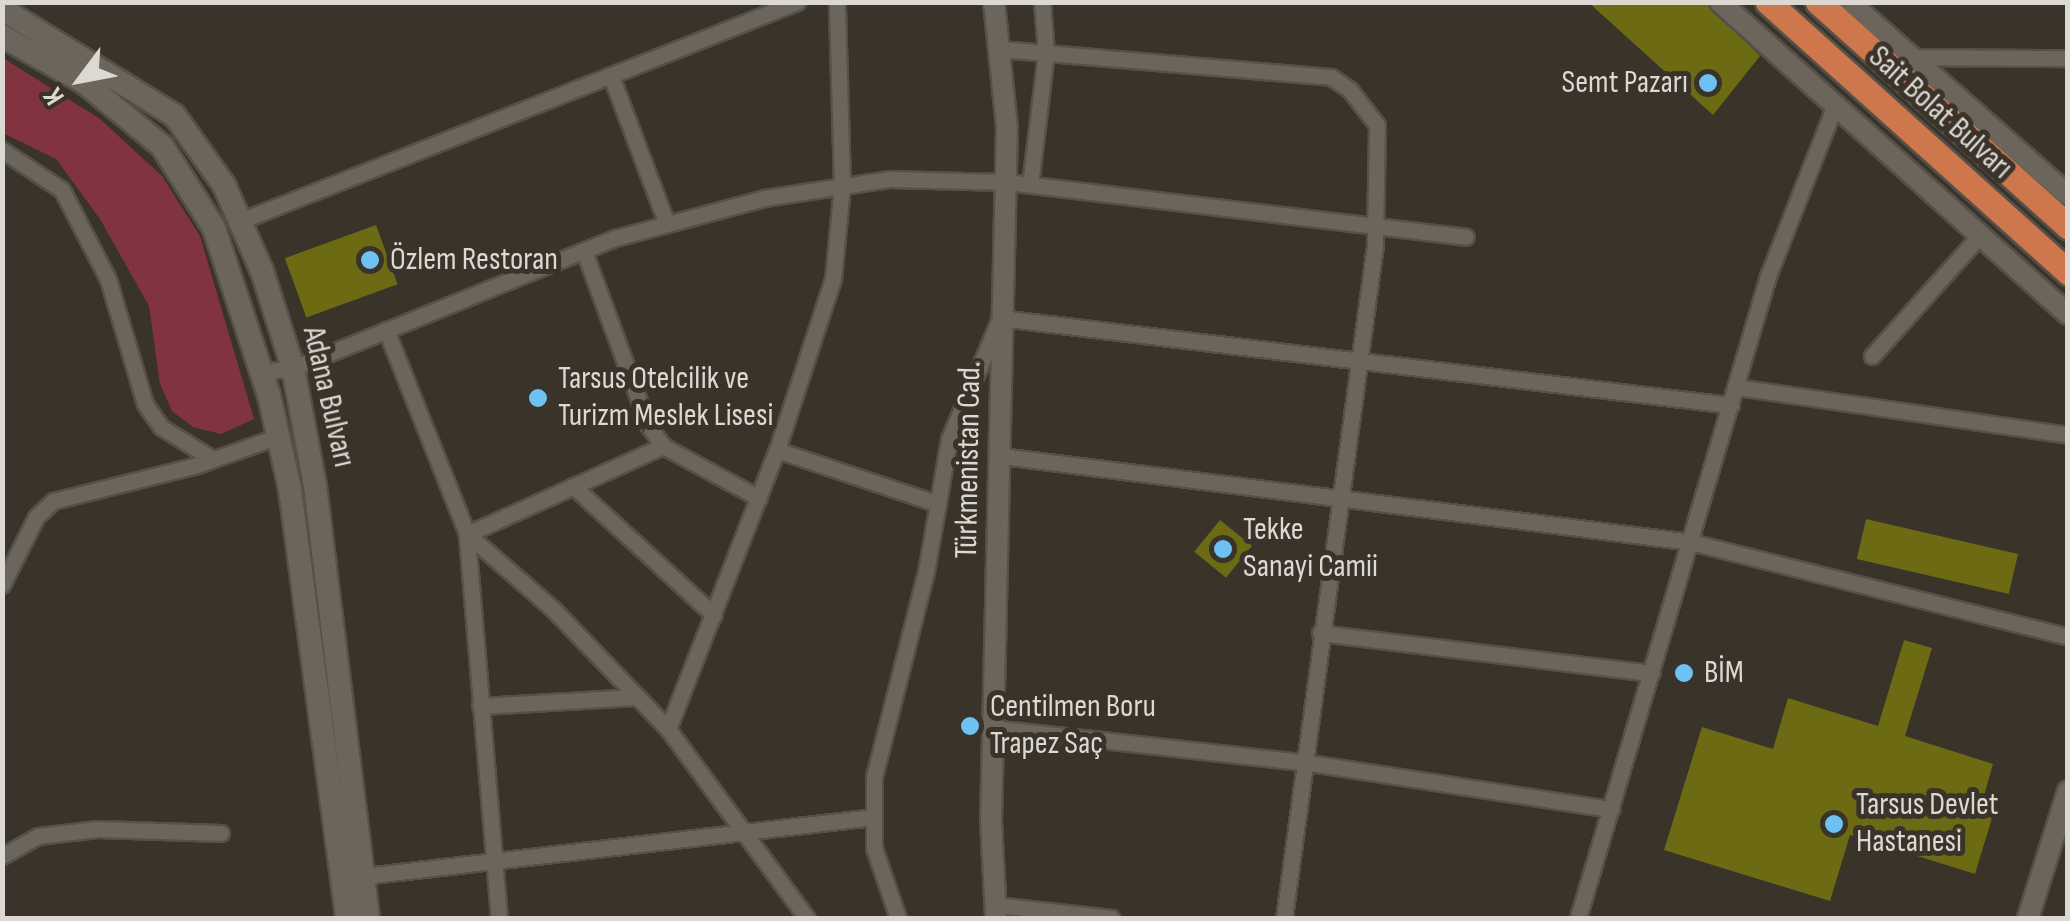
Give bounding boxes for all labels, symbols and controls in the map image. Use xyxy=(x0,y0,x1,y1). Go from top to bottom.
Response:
north arrow xyxy=(30,30,130,130)
street label: Sait Bolat Bulvarı xyxy=(1860,38,2020,188)
place label: Semt Pazarı xyxy=(1561,64,1688,102)
marker: Semt Pazarı xyxy=(1697,72,1719,94)
text: K xyxy=(36,82,72,111)
place label: Özlem Restoran xyxy=(390,241,558,279)
marker: Özlem Restoran xyxy=(359,249,381,271)
street label: Adana Bulvarı xyxy=(293,323,363,471)
place label: Tarsus Otelcilik ve Turizm Meslek Lisesi xyxy=(558,361,773,436)
street label: Türkmenistan Cad. xyxy=(948,361,990,559)
marker: Tarsus Otelcilik ve Turizm Meslek Lisesi xyxy=(527,387,549,409)
place label: Tekke Sanayi Camii xyxy=(1243,512,1378,587)
marker: Tekke Sanayi Camii xyxy=(1212,538,1234,560)
place label: BİM xyxy=(1704,654,1744,692)
marker: BİM xyxy=(1673,662,1695,684)
place label: Centilmen Boru Trapez Saç xyxy=(990,689,1156,764)
marker: Centilmen Boru Trapez Saç xyxy=(959,715,981,737)
place label: Tarsus Devlet Hastanesi xyxy=(1856,787,1999,862)
marker: Tarsus Devlet Hastanesi xyxy=(1821,811,1847,837)

